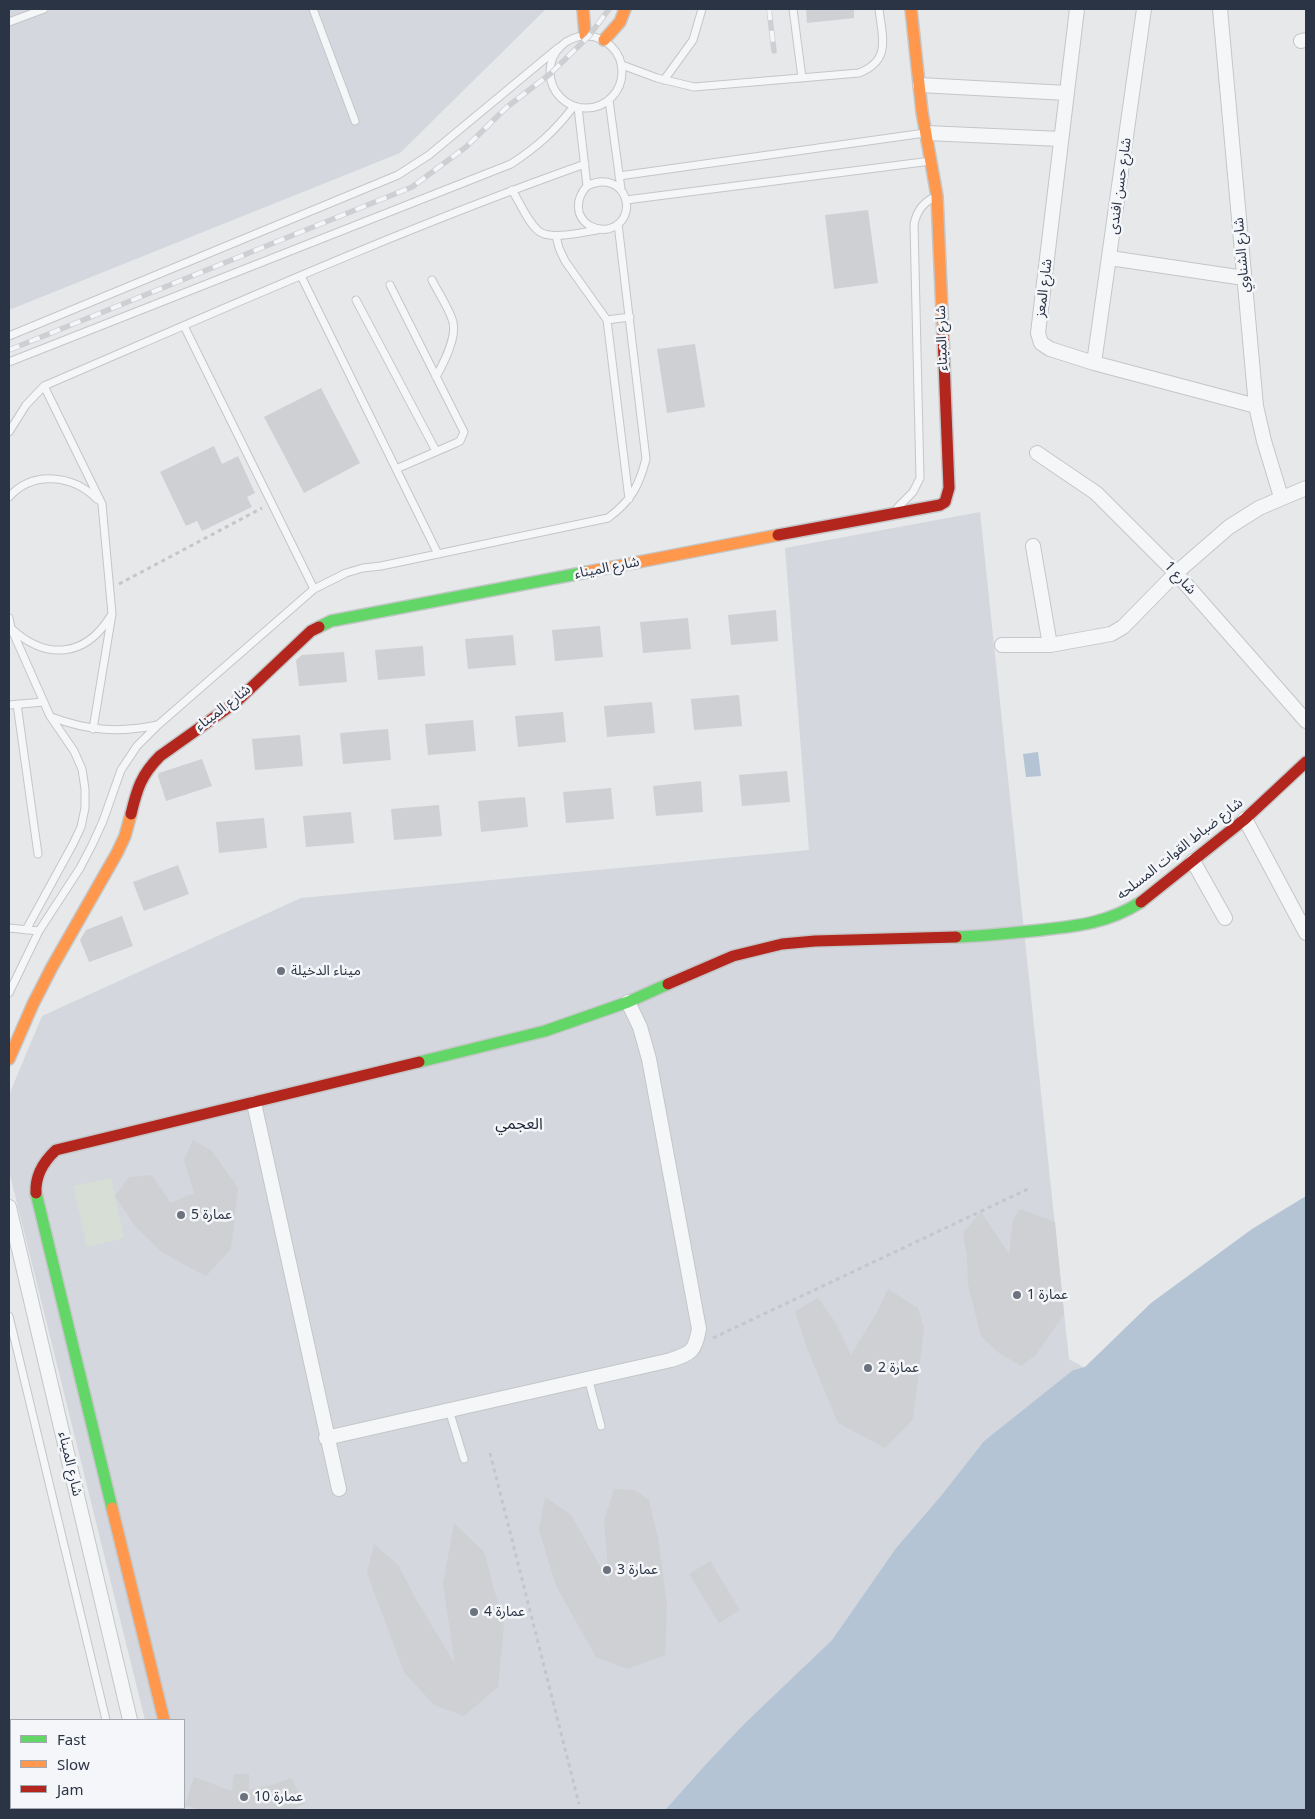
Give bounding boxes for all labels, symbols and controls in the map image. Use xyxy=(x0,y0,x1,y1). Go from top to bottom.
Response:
street label: شارع حسن افندى xyxy=(1105,137,1135,235)
street label: شارع الشناوي xyxy=(1230,217,1254,293)
street label: شارع المعز xyxy=(1032,258,1056,318)
street label: شارع الميناء xyxy=(932,305,952,371)
street label: شارع الميناء xyxy=(573,553,641,583)
street label: شارع 1 xyxy=(1161,558,1199,598)
street label: شارع الميناء xyxy=(192,681,254,735)
street label: شارع ضباط القوات المسلحه xyxy=(1114,795,1246,903)
place label: ميناء الدخيلة xyxy=(291,963,361,979)
marker: ميناء الدخيلة xyxy=(275,965,287,977)
district label: العجمي xyxy=(495,1114,543,1134)
place label: عمارة 5 xyxy=(191,1207,232,1223)
marker: عمارة 5 xyxy=(175,1209,187,1221)
place label: عمارة 1 xyxy=(1027,1287,1068,1303)
marker: عمارة 1 xyxy=(1011,1289,1023,1301)
place label: عمارة 2 xyxy=(878,1360,919,1376)
marker: عمارة 2 xyxy=(862,1362,874,1374)
street label: شارع الميناء xyxy=(54,1430,86,1498)
place label: عمارة 3 xyxy=(617,1562,658,1578)
marker: عمارة 3 xyxy=(601,1564,613,1576)
place label: عمارة 4 xyxy=(484,1604,525,1620)
marker: عمارة 4 xyxy=(468,1606,480,1618)
legend xyxy=(10,1719,185,1809)
text: Fast xyxy=(57,1729,86,1749)
text: Slow xyxy=(57,1754,90,1774)
text: Jam xyxy=(57,1779,84,1799)
place label: عمارة 10 xyxy=(254,1789,303,1805)
marker: عمارة 10 xyxy=(238,1791,250,1803)

